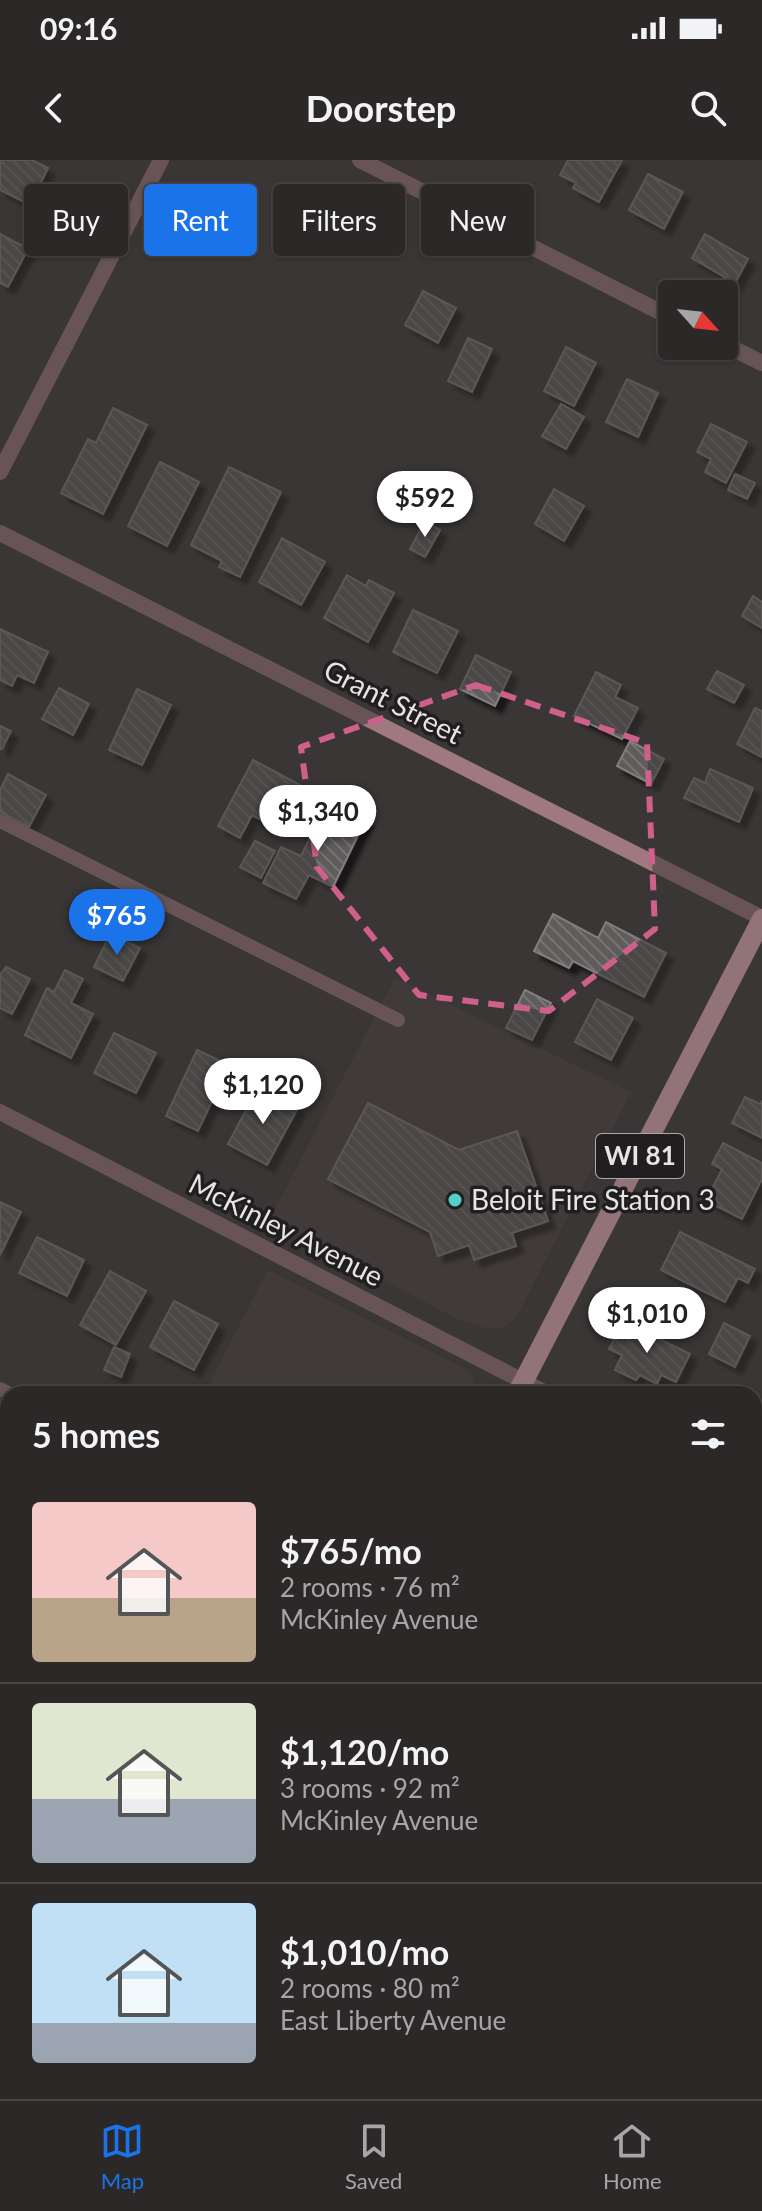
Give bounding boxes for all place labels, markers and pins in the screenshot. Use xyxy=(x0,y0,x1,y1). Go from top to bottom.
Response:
pin: $592 xyxy=(378,471,472,539)
pin: $1,340 xyxy=(253,785,383,853)
pin: $765 xyxy=(70,889,164,957)
pin: $1,120 xyxy=(198,1058,328,1126)
place label: Beloit Fire Station 3 xyxy=(471,1182,715,1216)
marker: Beloit Fire Station 3 xyxy=(446,1191,464,1209)
pin: $1,010 xyxy=(582,1287,712,1355)

